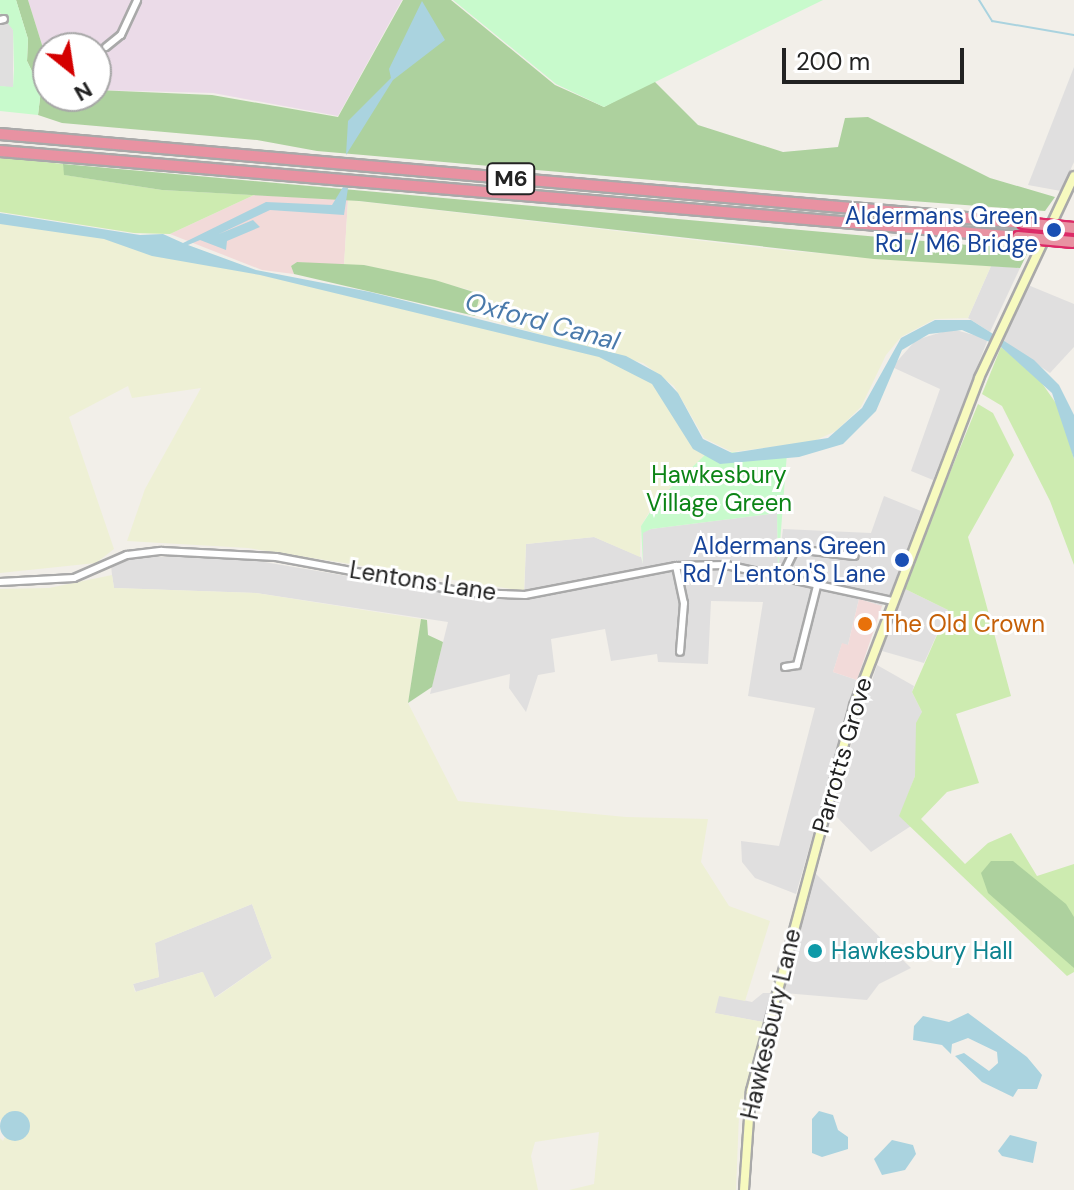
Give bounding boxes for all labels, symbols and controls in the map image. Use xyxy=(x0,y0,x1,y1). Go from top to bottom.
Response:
north arrow xyxy=(32,32,112,112)
scale bar xyxy=(786,32,968,82)
text: 200 m xyxy=(796,46,870,77)
text: N xyxy=(69,75,97,108)
road number: M6 xyxy=(485,161,537,197)
place label: Aldermans Green Rd / M6 Bridge xyxy=(845,202,1038,258)
marker: Aldermans Green Rd / M6 Bridge xyxy=(1045,221,1063,239)
water label: Oxford Canal xyxy=(461,286,623,358)
park label: Hawkesbury Village Green xyxy=(646,461,792,517)
place label: Aldermans Green Rd / Lenton'S Lane xyxy=(683,532,886,588)
marker: Aldermans Green Rd / Lenton'S Lane xyxy=(893,551,911,569)
street label: Lentons Lane xyxy=(348,555,498,607)
place label: The Old Crown xyxy=(881,610,1045,638)
marker: The Old Crown xyxy=(856,615,874,633)
street label: Parrotts Grove xyxy=(806,674,878,836)
street label: Hawkesbury Lane xyxy=(735,926,807,1122)
place label: Hawkesbury Hall xyxy=(831,937,1013,965)
marker: Hawkesbury Hall xyxy=(806,942,824,960)

